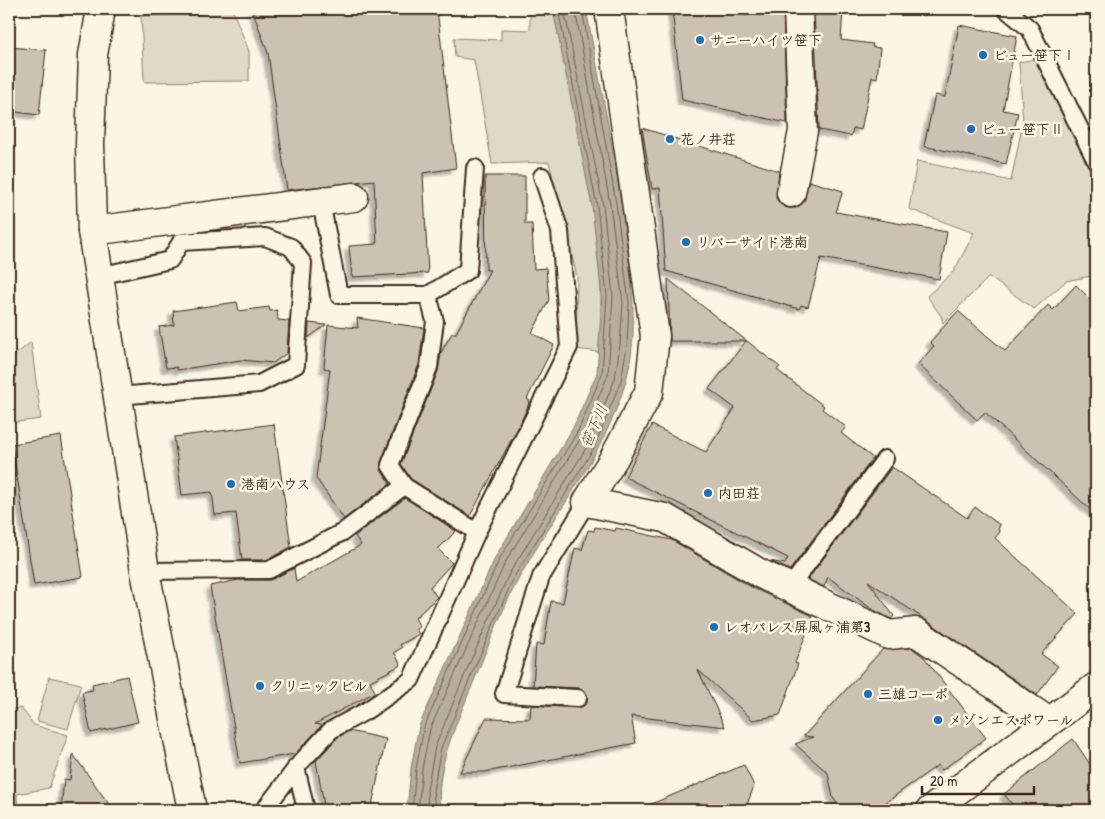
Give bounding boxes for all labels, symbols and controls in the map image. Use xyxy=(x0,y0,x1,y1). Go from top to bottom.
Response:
place label: サニーハイツ笹下 xyxy=(710,30,822,49)
marker: サニーハイツ笹下 xyxy=(694,34,706,46)
place label: ビュー笹下Ⅰ xyxy=(993,45,1076,64)
marker: ビュー笹下Ⅰ xyxy=(977,49,989,61)
place label: ビュー笹下Ⅱ xyxy=(981,119,1064,138)
marker: ビュー笹下Ⅱ xyxy=(965,123,977,135)
place label: 花ノ井荘 xyxy=(680,129,736,148)
marker: 花ノ井荘 xyxy=(664,133,676,145)
place label: リバーサイド港南 xyxy=(696,232,808,251)
marker: リバーサイド港南 xyxy=(680,236,692,248)
water label: 笹下川 xyxy=(575,401,612,451)
place label: 港南ハウス xyxy=(241,474,310,493)
marker: 港南ハウス xyxy=(225,478,237,490)
place label: 内田荘 xyxy=(718,483,760,502)
marker: 内田荘 xyxy=(702,487,714,499)
place label: レオパレス屏風ヶ浦第3 xyxy=(724,617,871,636)
marker: レオパレス屏風ヶ浦第3 xyxy=(708,621,720,633)
place label: クリニックビル xyxy=(270,676,368,695)
marker: クリニックビル xyxy=(254,680,266,692)
place label: 三雄コーポ xyxy=(878,684,948,703)
marker: 三雄コーポ xyxy=(862,688,874,700)
place label: メゾンエスポワール xyxy=(948,710,1073,729)
marker: メゾンエスポワール xyxy=(932,714,944,726)
scale bar xyxy=(922,764,1035,796)
text: 20 m xyxy=(930,770,957,791)

